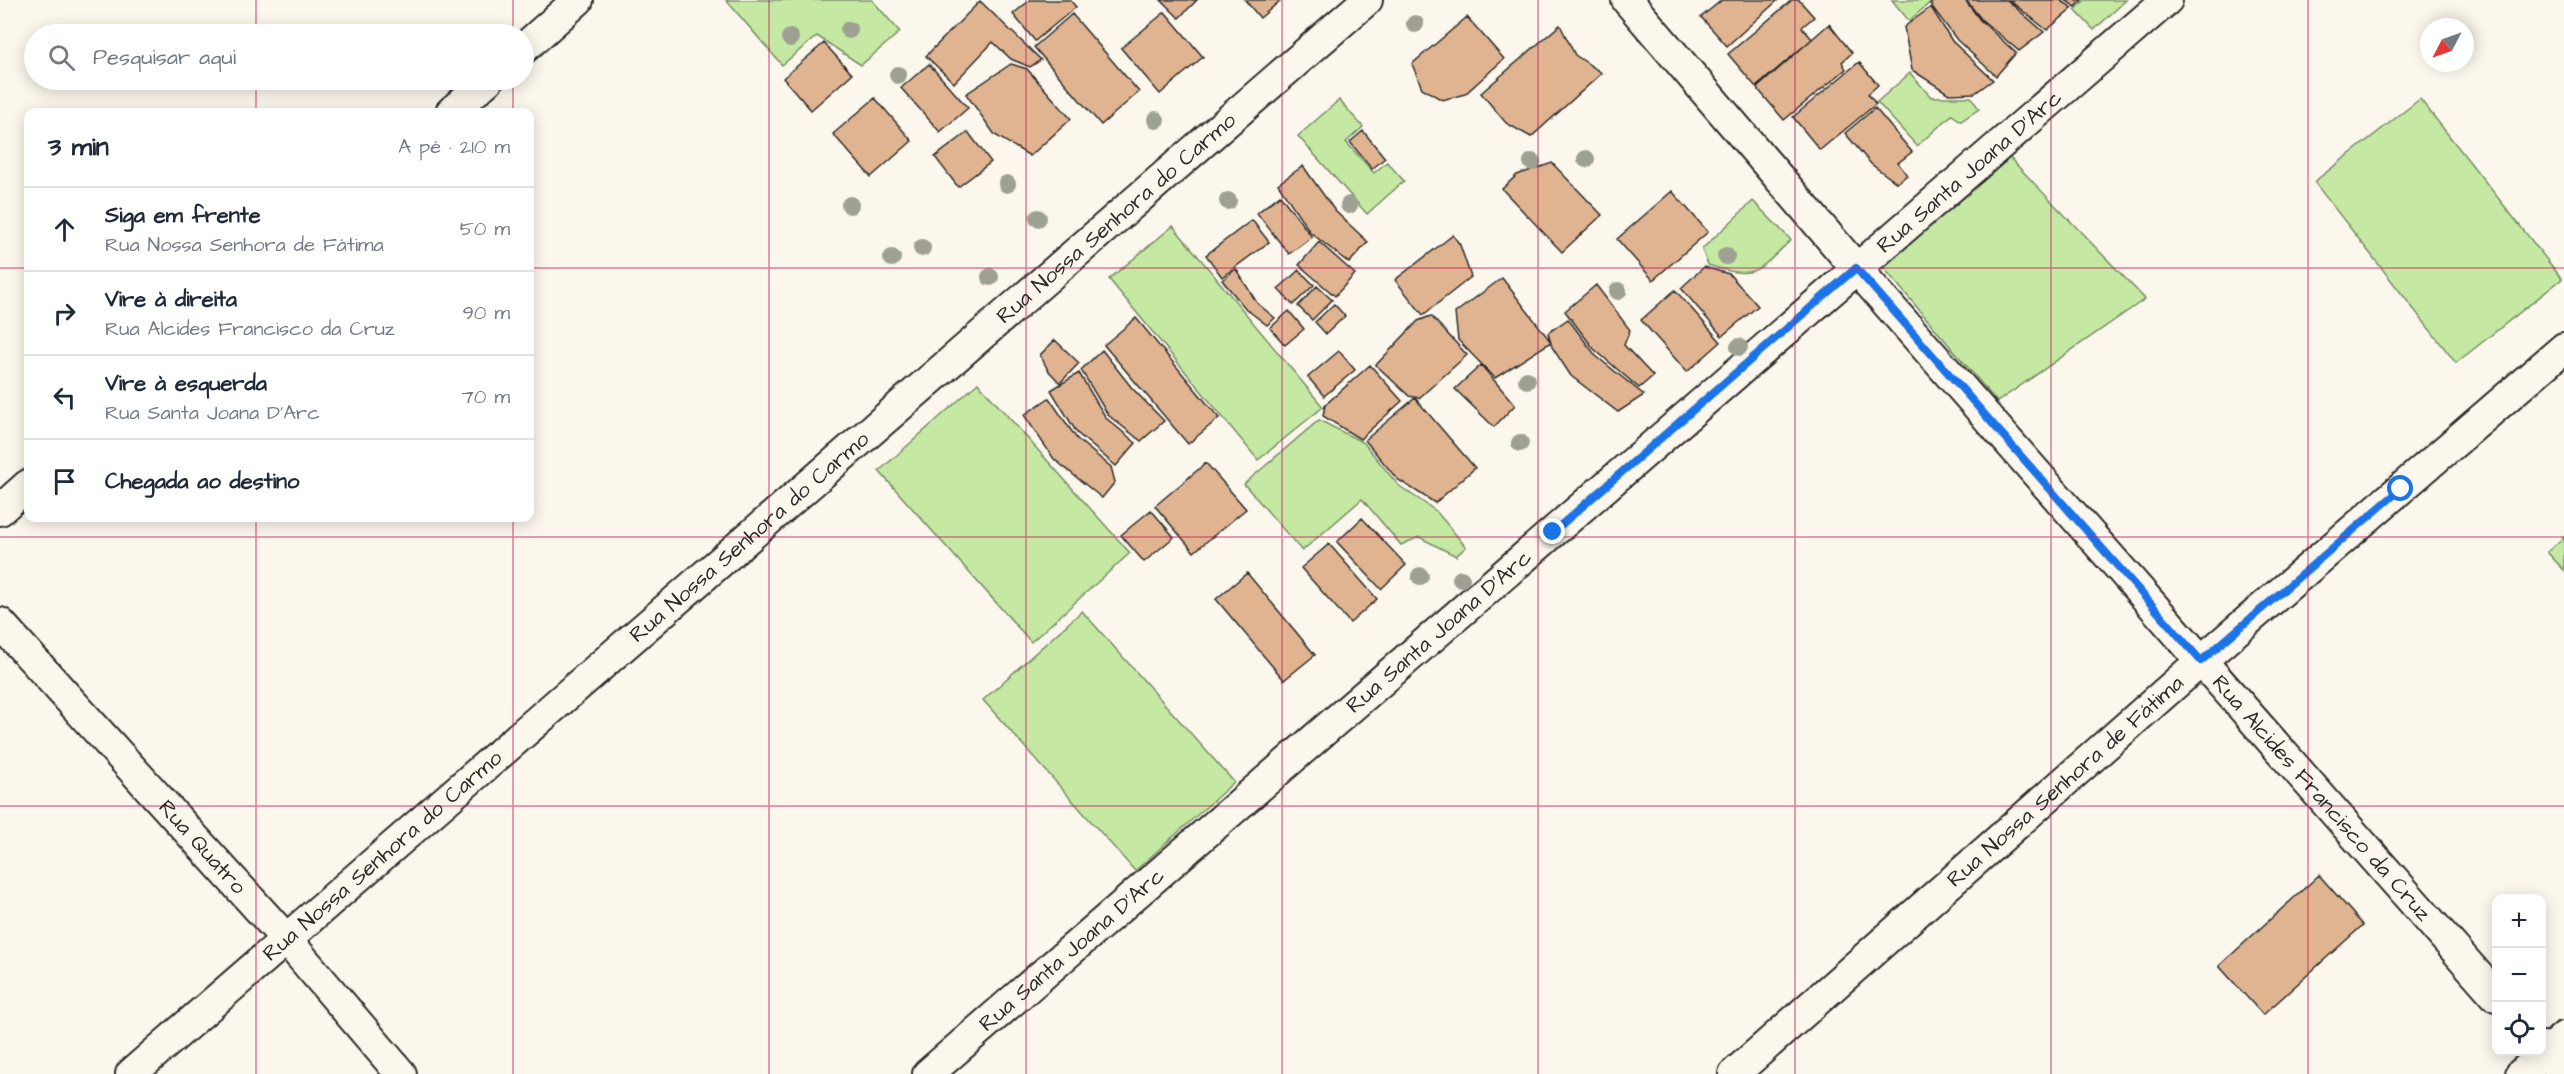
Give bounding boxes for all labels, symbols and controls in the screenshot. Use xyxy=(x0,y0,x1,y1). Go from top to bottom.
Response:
north arrow xyxy=(2420,18,2474,72)
search box xyxy=(24,24,534,90)
icon: search xyxy=(45,41,78,74)
text: Pesquisar aqui xyxy=(93,42,236,73)
street label: Rua Santa Joana D'Arc xyxy=(1870,82,2069,261)
street label: Rua Nossa Senhora do Carmo xyxy=(989,105,1243,331)
text: 3 min xyxy=(48,129,109,165)
text: A pé · 210 m xyxy=(398,133,510,161)
text: Siga em frente xyxy=(105,200,261,231)
icon: ahead xyxy=(48,213,81,246)
text: 50 m xyxy=(460,215,510,243)
text: Rua Nossa Senhora de Fátima xyxy=(105,231,384,259)
text: Vire à direita xyxy=(105,284,237,315)
icon: right xyxy=(48,297,81,330)
text: 90 m xyxy=(462,299,510,327)
text: Rua Alcides Francisco da Cruz xyxy=(105,315,395,343)
text: Vire à esquerda xyxy=(105,368,267,399)
icon: left xyxy=(48,381,81,414)
text: 70 m xyxy=(462,383,510,411)
text: Rua Santa Joana D'Arc xyxy=(105,399,320,427)
street label: Rua Nossa Senhora do Carmo xyxy=(623,424,876,650)
icon: arrive xyxy=(48,465,81,498)
text: Chegada ao destino xyxy=(105,466,299,497)
route start xyxy=(2387,475,2413,501)
route end xyxy=(1539,518,1565,544)
street label: Rua Santa Joana D'Arc xyxy=(1339,542,1538,720)
street label: Rua Nossa Senhora de Fátima xyxy=(1940,668,2190,894)
street label: Rua Alcides Francisco da Cruz xyxy=(2205,668,2439,928)
street label: Rua Nossa Senhora do Carmo xyxy=(256,742,509,968)
street label: Rua Quatro xyxy=(151,793,254,902)
street label: Rua Santa Joana D'Arc xyxy=(972,860,1171,1039)
map controls xyxy=(2492,894,2546,1056)
button: + xyxy=(2492,894,2546,948)
button: − xyxy=(2492,948,2546,1002)
button: locate xyxy=(2492,1002,2546,1056)

